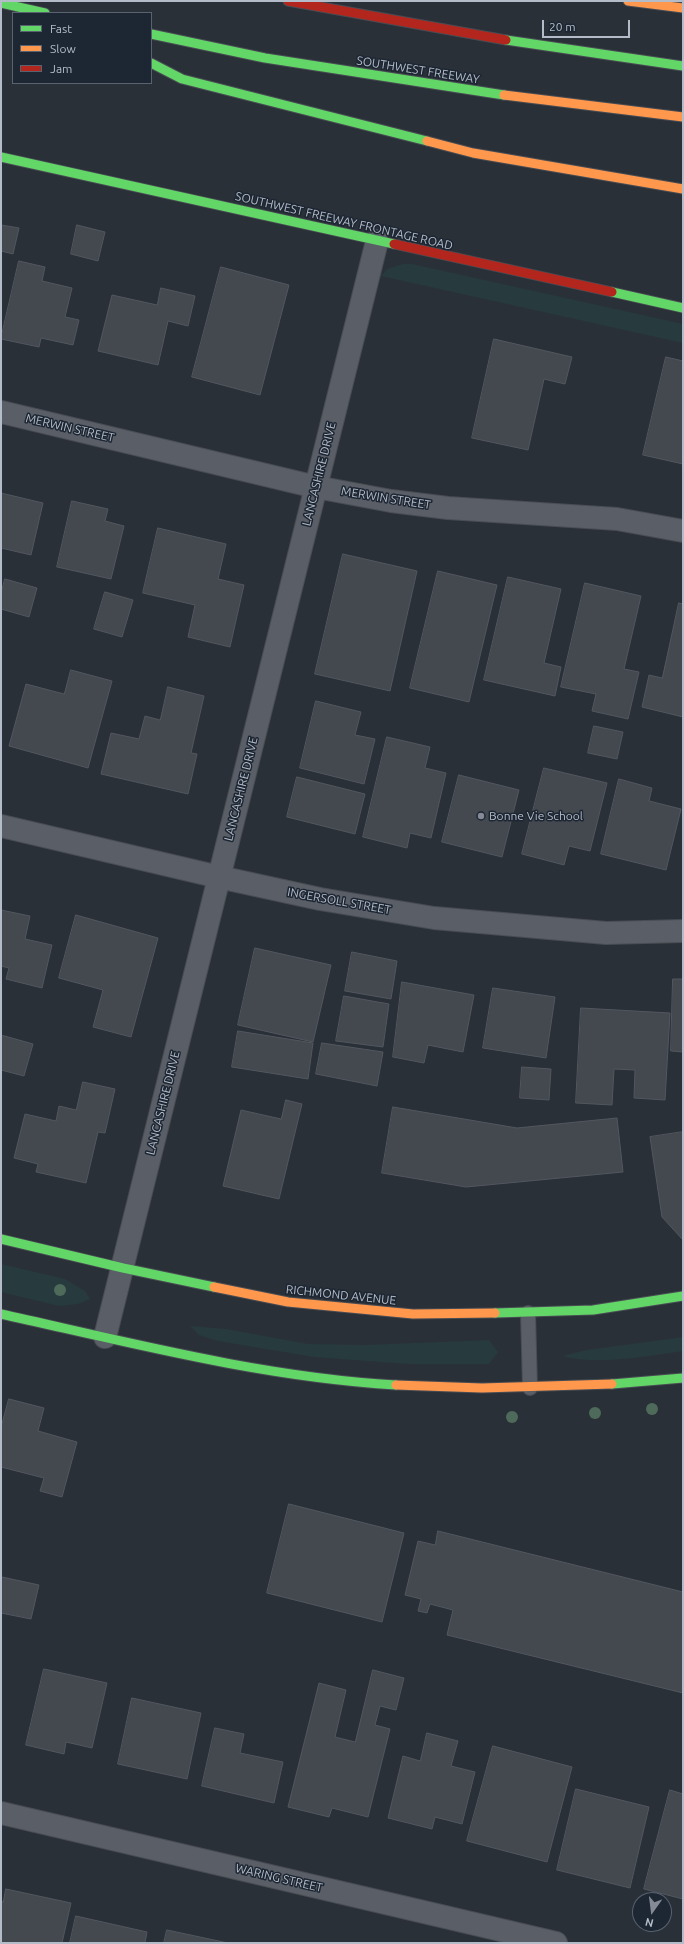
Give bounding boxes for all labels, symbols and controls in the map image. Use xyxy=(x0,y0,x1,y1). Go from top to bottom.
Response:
legend xyxy=(12,12,152,84)
scale bar xyxy=(544,12,632,38)
text: 20 m xyxy=(549,20,576,33)
text: Fast xyxy=(50,22,72,35)
text: Slow xyxy=(50,42,76,55)
street label: SOUTHWEST FREEWAY xyxy=(355,53,481,87)
text: Jam xyxy=(50,62,72,75)
street label: SOUTHWEST FREEWAY FRONTAGE ROAD xyxy=(234,189,454,253)
street label: MERWIN STREET xyxy=(24,411,116,445)
street label: LANCASHIRE DRIVE xyxy=(299,421,339,527)
street label: MERWIN STREET xyxy=(340,484,432,512)
street label: LANCASHIRE DRIVE xyxy=(221,736,261,842)
place label: Bonne Vie School xyxy=(489,809,583,823)
marker: Bonne Vie School xyxy=(476,811,486,821)
street label: INGERSOLL STREET xyxy=(286,885,392,917)
street label: LANCASHIRE DRIVE xyxy=(143,1050,183,1156)
street label: RICHMOND AVENUE xyxy=(285,1282,397,1308)
street label: WARING STREET xyxy=(234,1861,324,1895)
north arrow xyxy=(632,1892,672,1932)
text: N xyxy=(644,1916,655,1929)

